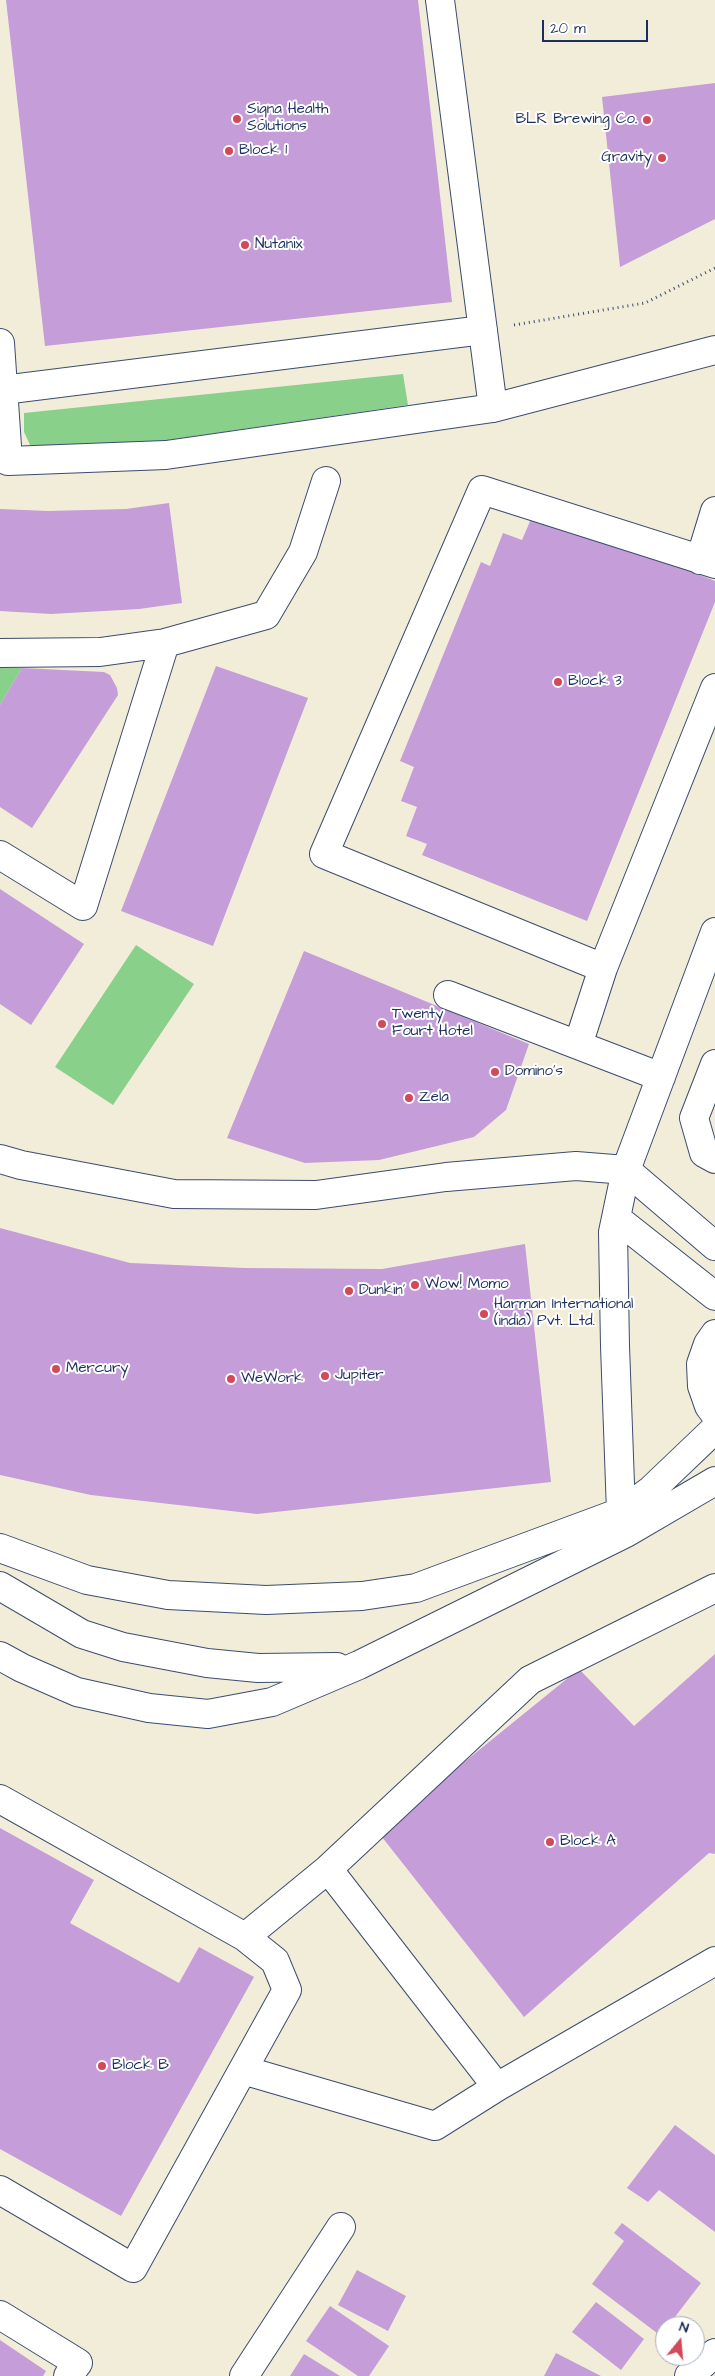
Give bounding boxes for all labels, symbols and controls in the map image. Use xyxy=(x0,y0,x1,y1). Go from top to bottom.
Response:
scale bar xyxy=(545,10,651,42)
text: 20 m xyxy=(550,18,586,39)
place label: Signa Health Solutions xyxy=(247,101,328,136)
place label: BLR Brewing Co. xyxy=(515,111,637,129)
marker: Signa Health Solutions xyxy=(231,113,243,125)
marker: BLR Brewing Co. xyxy=(641,114,653,126)
place label: Block 1 xyxy=(239,142,287,160)
marker: Block 1 xyxy=(223,145,235,157)
place label: Gravity xyxy=(601,149,652,167)
marker: Gravity xyxy=(656,152,668,164)
place label: Nutanix xyxy=(255,236,303,254)
marker: Nutanix xyxy=(239,239,251,251)
place label: Block 3 xyxy=(568,673,622,691)
marker: Block 3 xyxy=(552,676,564,688)
place label: Twenty Fourt Hotel xyxy=(392,1006,473,1041)
marker: Twenty Fourt Hotel xyxy=(376,1018,388,1030)
place label: Domino's xyxy=(505,1063,563,1081)
marker: Domino's xyxy=(489,1066,501,1078)
place label: Zela xyxy=(419,1089,449,1107)
marker: Zela xyxy=(403,1092,415,1104)
place label: Wow! Momo xyxy=(425,1276,509,1294)
marker: Wow! Momo xyxy=(409,1279,421,1291)
place label: Dunkin' xyxy=(359,1282,405,1300)
marker: Dunkin' xyxy=(343,1285,355,1297)
place label: Harman International (india) Pvt. Ltd. xyxy=(494,1296,633,1331)
marker: Harman International (india) Pvt. Ltd. xyxy=(478,1308,490,1320)
place label: Mercury xyxy=(66,1360,128,1378)
marker: Mercury xyxy=(50,1363,62,1375)
place label: Jupiter xyxy=(335,1367,384,1385)
place label: WeWork xyxy=(241,1370,303,1388)
marker: Jupiter xyxy=(319,1370,331,1382)
marker: WeWork xyxy=(225,1373,237,1385)
place label: Block A xyxy=(560,1833,616,1851)
marker: Block A xyxy=(544,1836,556,1848)
place label: Block B xyxy=(112,2057,169,2075)
marker: Block B xyxy=(96,2060,108,2072)
north arrow xyxy=(655,2316,705,2366)
text: N xyxy=(677,2317,691,2338)

